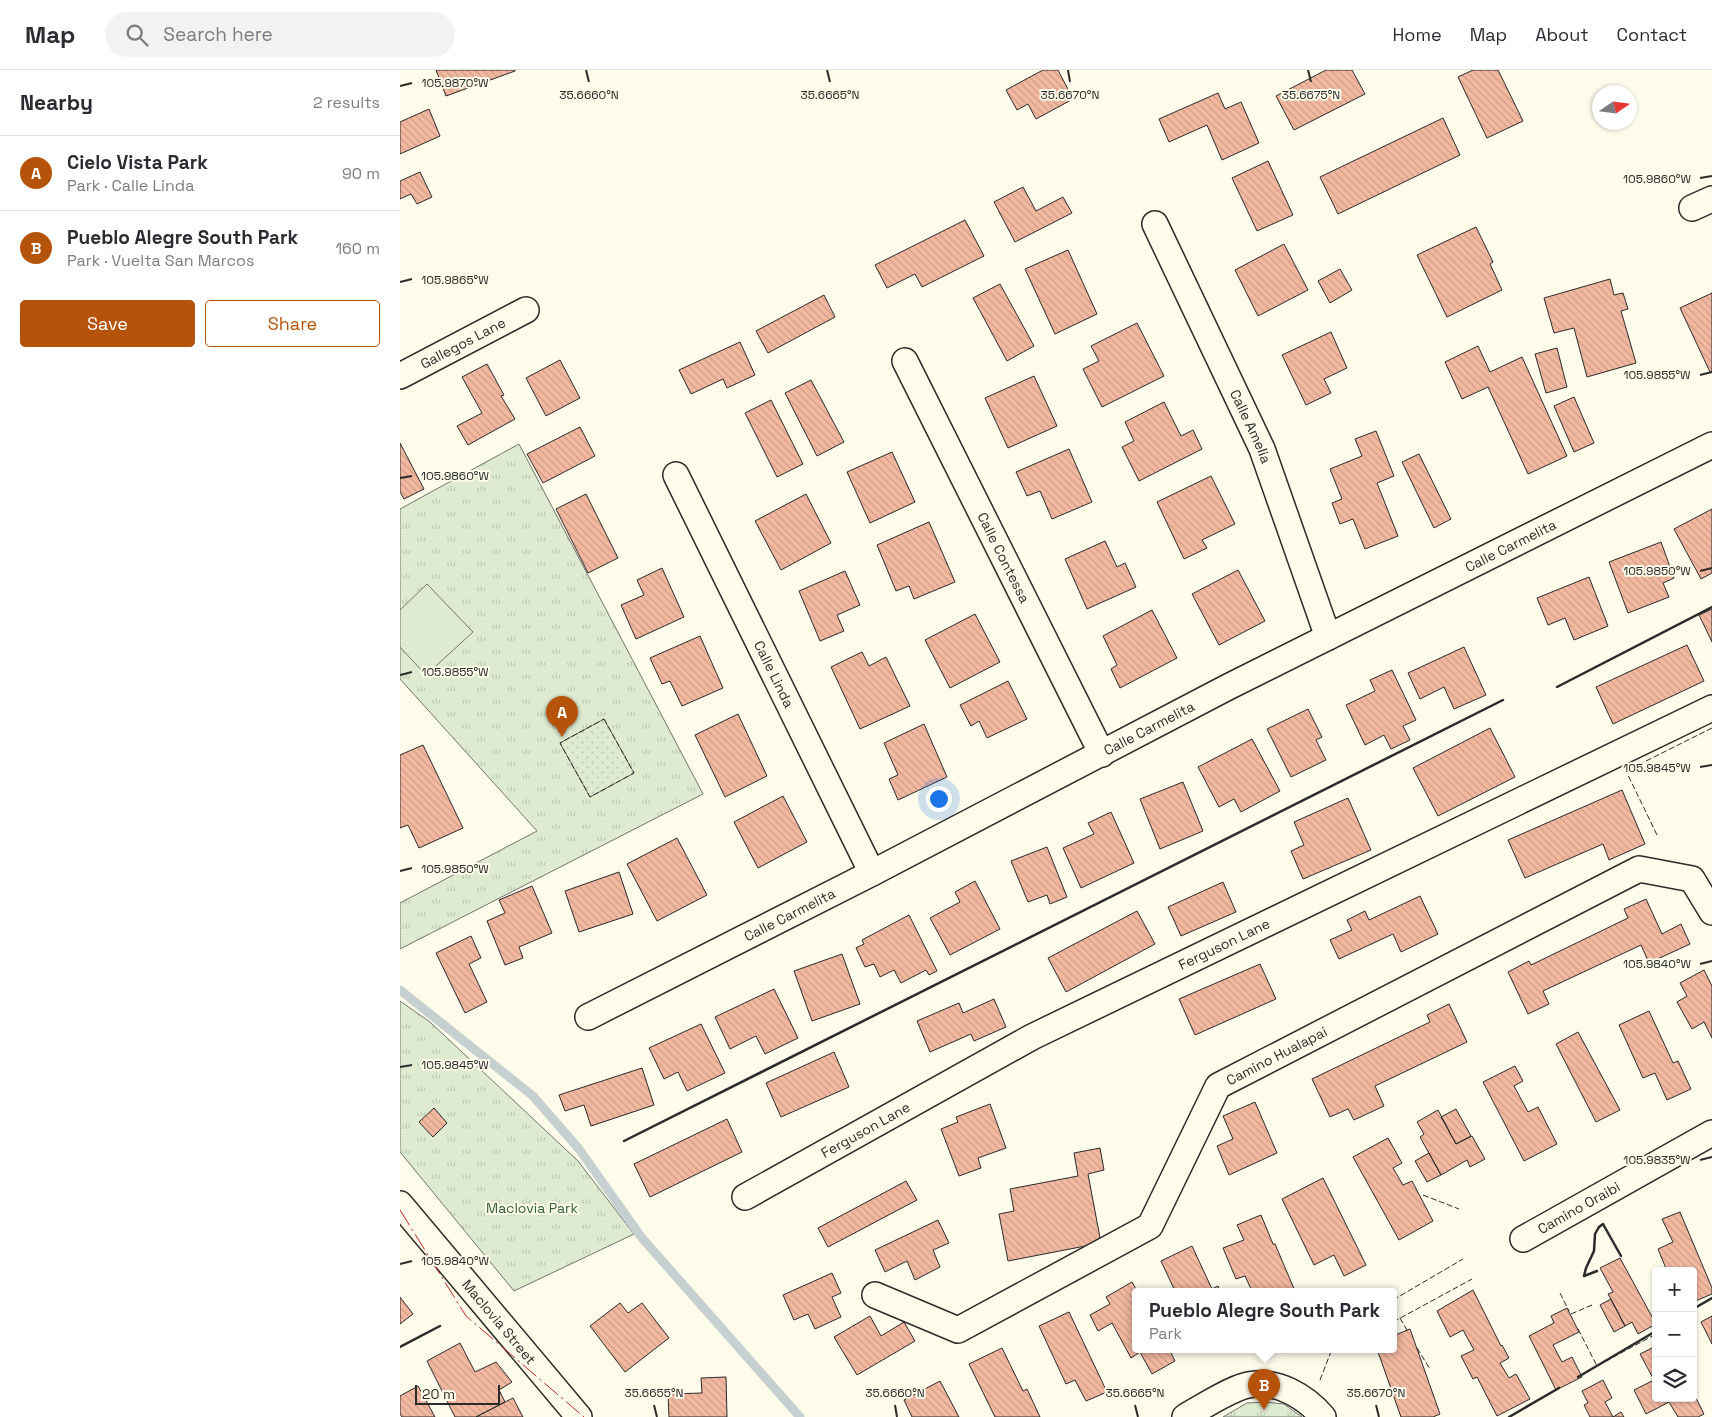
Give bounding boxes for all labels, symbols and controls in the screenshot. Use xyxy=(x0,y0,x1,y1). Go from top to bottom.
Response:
search box xyxy=(105,12,455,57)
text: Map xyxy=(25,19,75,50)
icon: search xyxy=(123,21,151,49)
text: Search here xyxy=(163,22,273,47)
text: Home xyxy=(1393,23,1442,46)
text: Map xyxy=(1470,23,1507,46)
text: About xyxy=(1535,23,1589,46)
text: Contact xyxy=(1617,23,1687,46)
text: 105.9870°W xyxy=(421,75,489,91)
north arrow xyxy=(1592,85,1637,130)
text: 35.6660°N xyxy=(559,87,619,103)
text: 35.6665°N xyxy=(800,87,860,103)
text: 35.6670°N xyxy=(1041,87,1099,103)
text: 35.6675°N xyxy=(1282,87,1340,103)
text: Nearby xyxy=(20,89,93,116)
text: 2 results xyxy=(313,92,380,113)
text: Cielo Vista Park xyxy=(67,150,208,175)
text: A xyxy=(31,163,41,184)
text: 90 m xyxy=(342,163,380,184)
text: 105.9860°W xyxy=(1623,171,1691,187)
text: Park · Calle Linda xyxy=(67,175,194,196)
text: Pueblo Alegre South Park xyxy=(67,225,298,250)
text: B xyxy=(31,238,41,259)
text: 160 m xyxy=(335,238,380,259)
text: Park · Vuelta San Marcos xyxy=(67,250,254,271)
text: 105.9865°W xyxy=(421,272,489,288)
button: Save xyxy=(20,300,195,347)
button: Share xyxy=(205,300,380,347)
street label: Gallegos Lane xyxy=(417,313,509,373)
text: 105.9855°W xyxy=(1623,367,1691,383)
street label: Calle Amelia xyxy=(1226,386,1275,466)
text: 105.9860°W xyxy=(421,468,489,484)
street label: Calle Contessa xyxy=(973,509,1034,606)
street label: Calle Carmelita xyxy=(1462,515,1559,576)
text: 105.9850°W xyxy=(1623,563,1691,579)
street label: Calle Linda xyxy=(750,638,798,711)
text: 105.9855°W xyxy=(421,664,489,680)
pin: A xyxy=(546,696,578,737)
street label: Calle Carmelita xyxy=(1101,697,1197,759)
text: 105.9845°W xyxy=(1623,760,1691,776)
your location xyxy=(926,786,952,812)
text: 105.9850°W xyxy=(421,861,489,877)
street label: Calle Carmelita xyxy=(741,884,838,945)
street label: Ferguson Lane xyxy=(1176,914,1273,974)
text: 105.9840°W xyxy=(1623,956,1692,972)
street label: Camino Hualapai xyxy=(1223,1022,1330,1089)
text: 105.9845°W xyxy=(421,1057,489,1073)
street label: Ferguson Lane xyxy=(818,1098,913,1162)
text: 105.9835°W xyxy=(1623,1152,1691,1168)
street label: Camino Oraibi xyxy=(1534,1177,1623,1238)
park label: Maclovia Park xyxy=(486,1199,578,1217)
text: 105.9840°W xyxy=(421,1253,490,1269)
map controls xyxy=(1652,1267,1697,1402)
button: + xyxy=(1652,1267,1697,1312)
street label: Maclovia Street xyxy=(458,1276,540,1368)
popup xyxy=(1132,1288,1397,1353)
text: Pueblo Alegre South Park xyxy=(1149,1298,1380,1323)
button: − xyxy=(1652,1312,1697,1357)
text: Park xyxy=(1149,1323,1182,1344)
button: layers xyxy=(1652,1357,1697,1402)
pin: B xyxy=(1248,1369,1280,1410)
scale bar xyxy=(415,1382,500,1405)
text: 20 m xyxy=(422,1385,455,1403)
text: 35.6655°N xyxy=(625,1385,683,1401)
text: 35.6660°N xyxy=(865,1385,925,1401)
text: 35.6665°N xyxy=(1105,1385,1165,1401)
text: 35.6670°N xyxy=(1347,1385,1405,1401)

